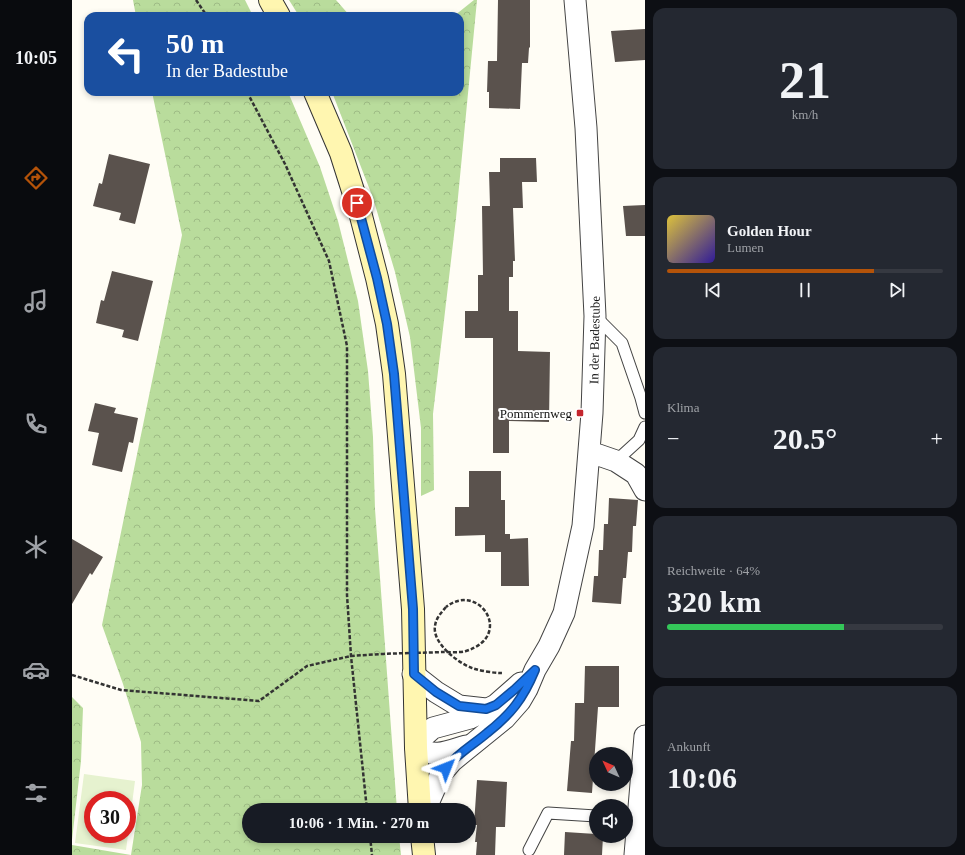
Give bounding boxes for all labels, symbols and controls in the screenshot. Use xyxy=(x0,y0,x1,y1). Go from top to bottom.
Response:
icon: left xyxy=(100,28,152,80)
text: 50 m xyxy=(166,28,224,59)
text: 10:05 xyxy=(15,48,57,68)
text: 21 xyxy=(779,52,831,109)
text: In der Badestube xyxy=(166,61,288,81)
text: km/h xyxy=(792,107,818,122)
icon: directions xyxy=(22,164,50,192)
pin xyxy=(340,186,374,220)
icon: arrive xyxy=(346,192,368,214)
text: Golden Hour xyxy=(727,223,812,239)
text: Lumen xyxy=(727,240,764,255)
icon: previous xyxy=(702,279,724,301)
icon: pause xyxy=(794,279,816,301)
icon: next xyxy=(886,279,908,301)
icon: music xyxy=(22,287,50,315)
street label: In der Badestube xyxy=(586,296,603,384)
text: Klima xyxy=(667,400,700,415)
place label: Pommernweg xyxy=(500,406,572,421)
marker: Pommernweg xyxy=(575,408,585,418)
icon: phone xyxy=(22,410,50,438)
text: 20.5° xyxy=(773,422,837,455)
text: − xyxy=(667,426,679,451)
text: + xyxy=(931,426,943,451)
icon: climate xyxy=(22,533,50,561)
text: Reichweite · 64% xyxy=(667,563,760,578)
text: 320 km xyxy=(667,585,761,618)
icon: car xyxy=(22,656,50,684)
text: Ankunft xyxy=(667,739,710,754)
position arrow xyxy=(425,747,467,789)
north arrow xyxy=(589,747,633,791)
map controls xyxy=(589,747,633,843)
text: 10:06 xyxy=(667,761,737,794)
icon: filters xyxy=(22,779,50,807)
speed limit sign: 30 xyxy=(84,791,136,843)
button: sound xyxy=(589,799,633,843)
text: 10:06 · 1 Min. · 270 m xyxy=(289,815,429,831)

